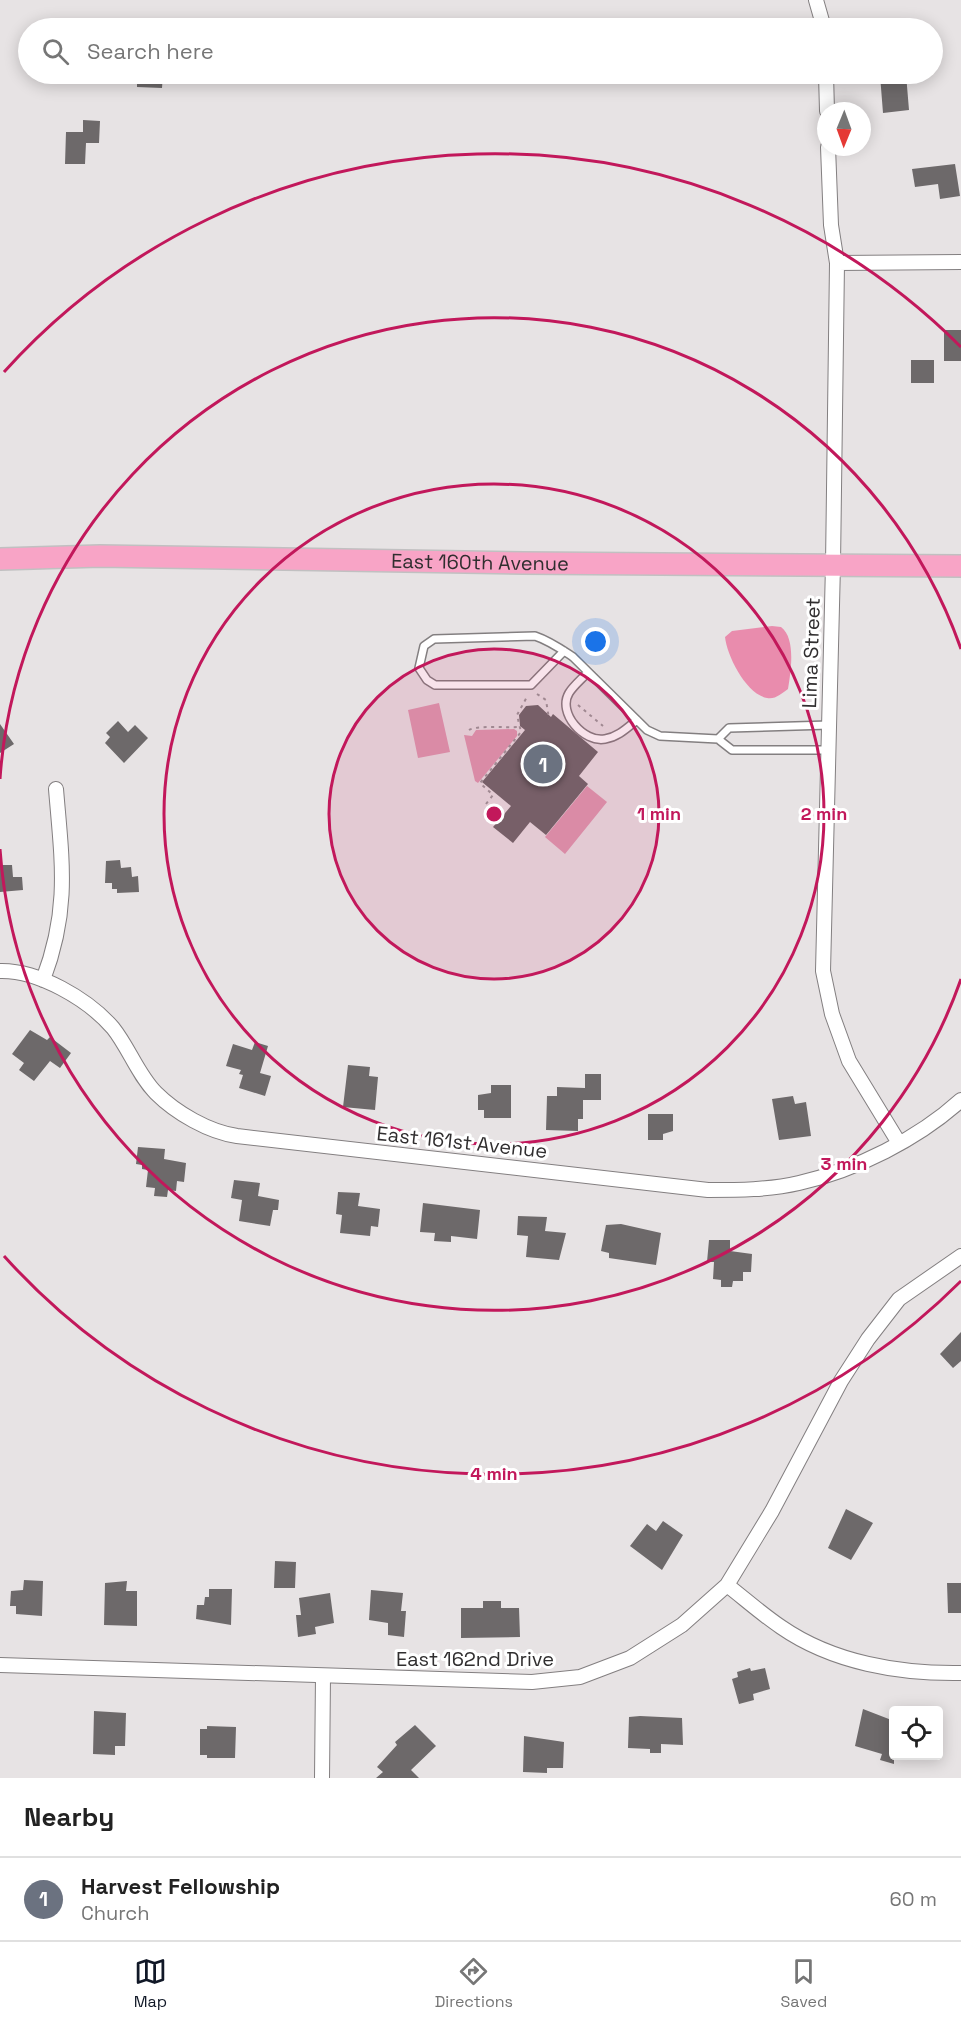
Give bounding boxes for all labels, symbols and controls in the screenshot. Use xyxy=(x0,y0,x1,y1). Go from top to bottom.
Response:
search box xyxy=(18,18,943,84)
icon: search xyxy=(39,35,72,68)
text: Search here xyxy=(87,37,214,65)
north arrow xyxy=(817,102,871,156)
street label: East 160th Avenue xyxy=(391,548,569,576)
street label: Lima Street xyxy=(796,597,826,709)
your location xyxy=(581,627,610,656)
pin: 1 xyxy=(524,742,562,786)
text: 1 min xyxy=(637,802,681,825)
text: 2 min xyxy=(801,802,847,825)
centre of rings xyxy=(484,804,504,824)
street label: East 161st Avenue xyxy=(375,1120,549,1164)
text: 3 min xyxy=(821,1152,867,1175)
text: 4 min xyxy=(470,1462,518,1485)
street label: East 162nd Drive xyxy=(396,1646,554,1672)
map controls xyxy=(889,1706,943,1760)
button: locate xyxy=(889,1706,943,1760)
text: Nearby xyxy=(24,1800,114,1834)
text: Harvest Fellowship xyxy=(81,1872,280,1900)
text: 1 xyxy=(39,1886,48,1912)
text: 60 m xyxy=(890,1886,937,1912)
text: Church xyxy=(81,1900,150,1926)
tab: Map xyxy=(134,1955,167,2012)
tab: Directions xyxy=(435,1955,513,2012)
tab: Saved xyxy=(781,1955,827,2012)

